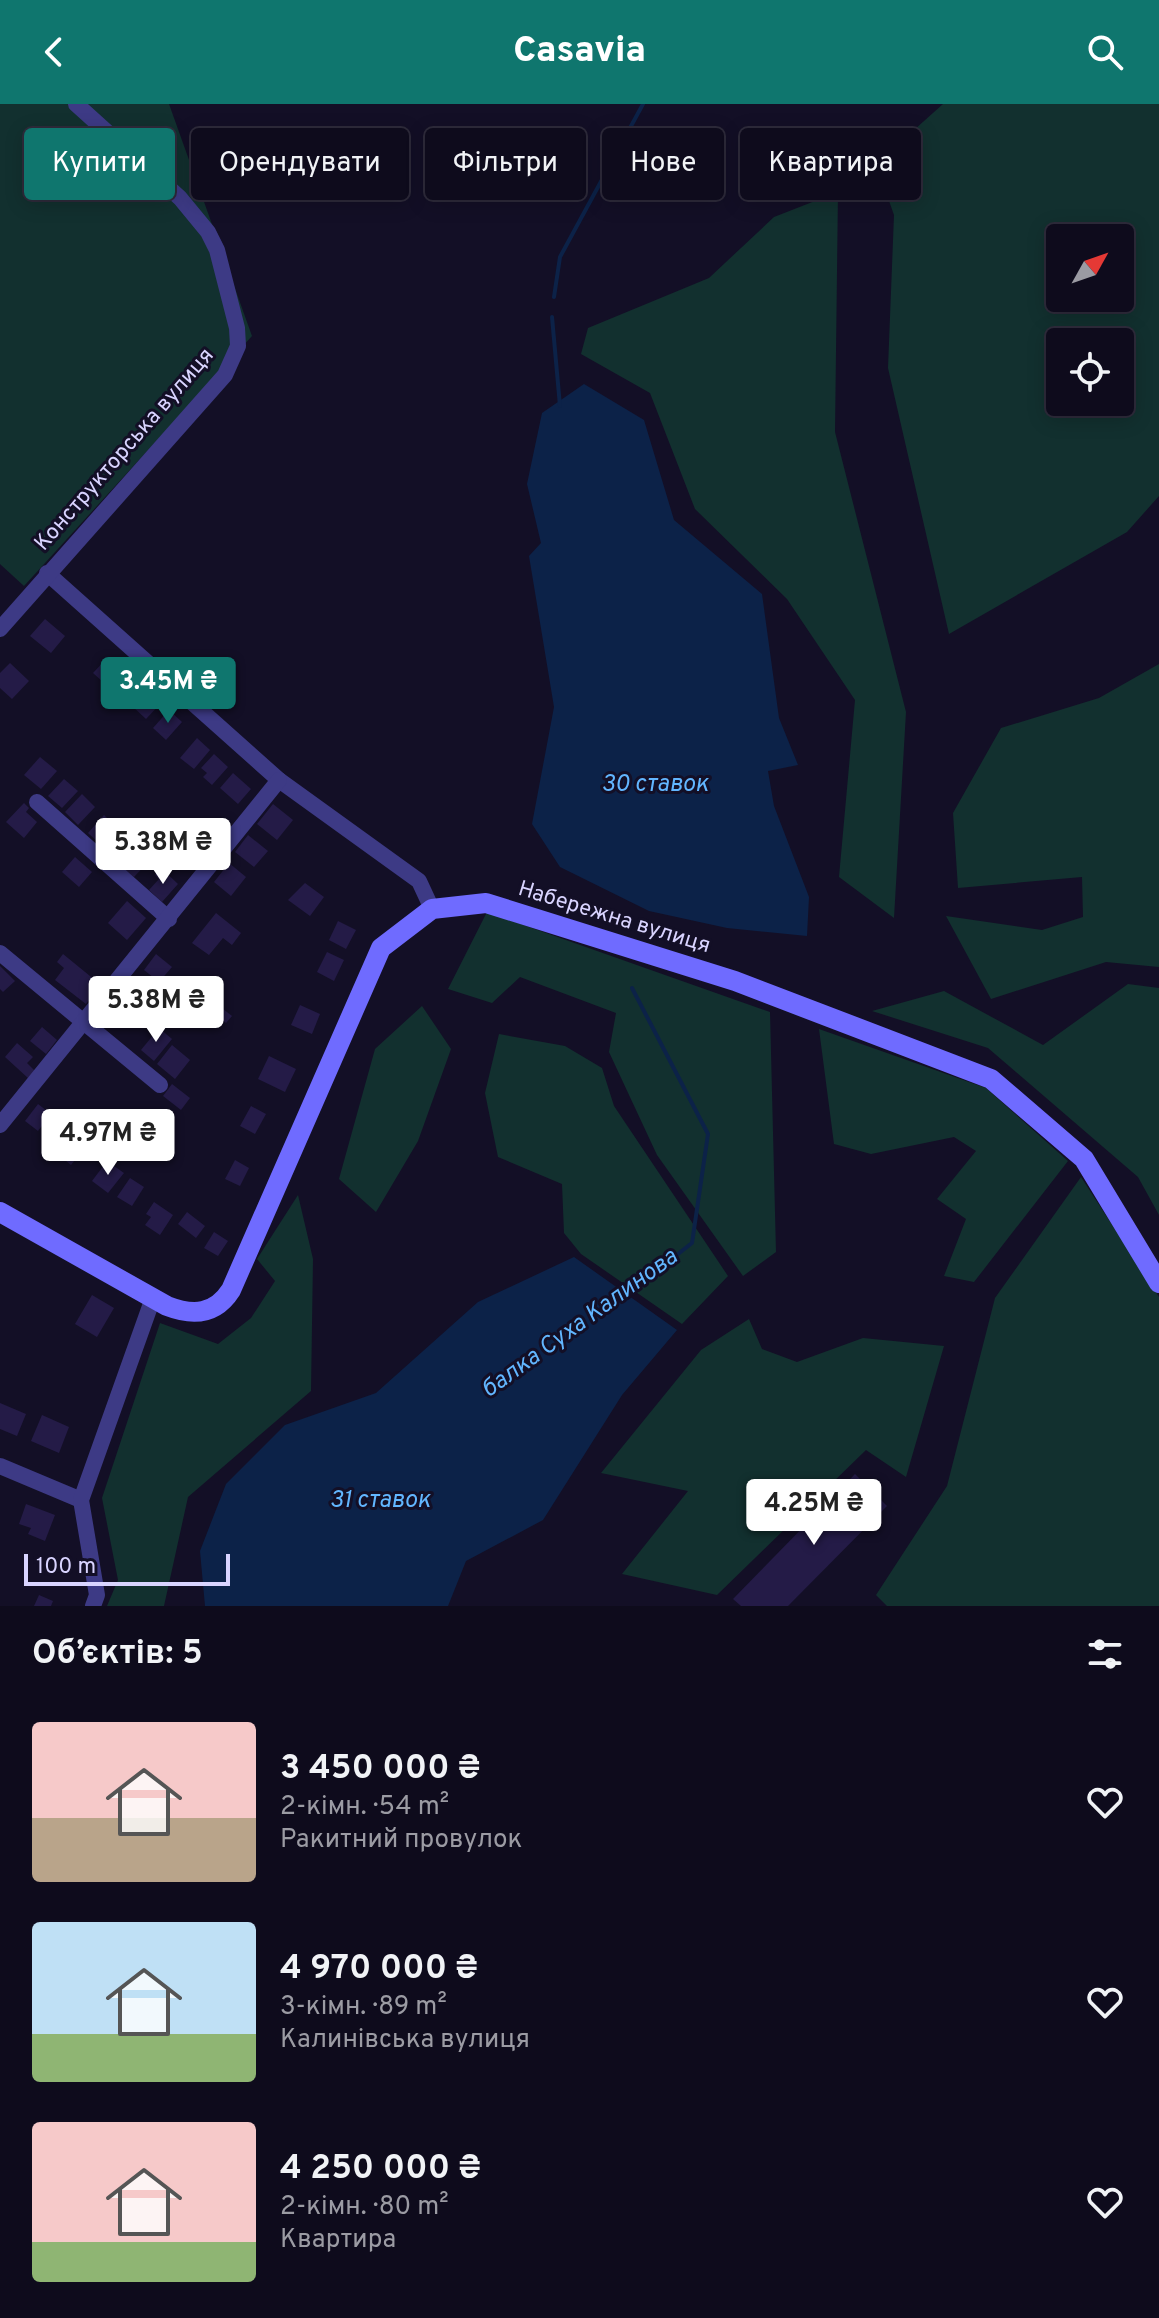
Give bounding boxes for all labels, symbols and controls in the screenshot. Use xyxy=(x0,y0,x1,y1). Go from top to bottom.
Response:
text: Casavia xyxy=(513,29,646,75)
icon: back xyxy=(32,30,76,74)
icon: search xyxy=(1083,30,1127,74)
chip: Купити xyxy=(24,128,175,200)
chip: Орендувати xyxy=(191,128,409,200)
chip: Фільтри xyxy=(425,128,586,200)
chip: Нове xyxy=(602,128,724,200)
chip: Квартира xyxy=(740,128,921,200)
north arrow xyxy=(1046,224,1134,312)
map controls xyxy=(1046,224,1134,416)
button: locate xyxy=(1046,328,1134,416)
street label: Конструкторська вулиця xyxy=(30,343,220,557)
pin: 3.45M ₴ xyxy=(94,657,242,725)
text: 3.45M ₴ xyxy=(119,666,217,699)
water label: 30 ставок xyxy=(601,770,709,800)
pin: 5.38M ₴ xyxy=(89,818,237,886)
text: 5.38M ₴ xyxy=(114,827,212,860)
street label: Набережна вулиця xyxy=(515,876,713,960)
pin: 5.38M ₴ xyxy=(82,976,230,1044)
text: 5.38M ₴ xyxy=(107,985,205,1018)
pin: 4.97M ₴ xyxy=(34,1109,182,1177)
text: 4.97M ₴ xyxy=(59,1118,157,1151)
water label: балка Суха Калинова xyxy=(476,1242,685,1405)
pin: 4.25M ₴ xyxy=(740,1479,888,1547)
water label: 31 ставок xyxy=(329,1486,431,1516)
text: 4.25M ₴ xyxy=(764,1488,864,1521)
scale bar xyxy=(24,1550,230,1586)
text: 100 m xyxy=(36,1554,96,1581)
icon: filters xyxy=(1083,1632,1127,1676)
text: Об’єктів: 5 xyxy=(32,1633,203,1676)
text: 3 450 000 ₴ xyxy=(280,1748,480,1791)
icon: home xyxy=(96,1754,192,1850)
icon: heart xyxy=(1083,1780,1127,1824)
text: 2-кімн. · 54 m² xyxy=(280,1791,449,1824)
text: Ракитний провулок xyxy=(280,1824,522,1857)
text: 4 970 000 ₴ xyxy=(280,1948,478,1991)
icon: home xyxy=(96,1954,192,2050)
icon: heart xyxy=(1083,1980,1127,2024)
text: 3-кімн. · 89 m² xyxy=(280,1991,447,2024)
text: Калинівська вулиця xyxy=(280,2024,530,2057)
text: 4 250 000 ₴ xyxy=(280,2148,481,2191)
icon: home xyxy=(96,2154,192,2250)
icon: heart xyxy=(1083,2180,1127,2224)
text: 2-кімн. · 80 m² xyxy=(280,2191,449,2224)
text: Квартира xyxy=(280,2224,396,2257)

